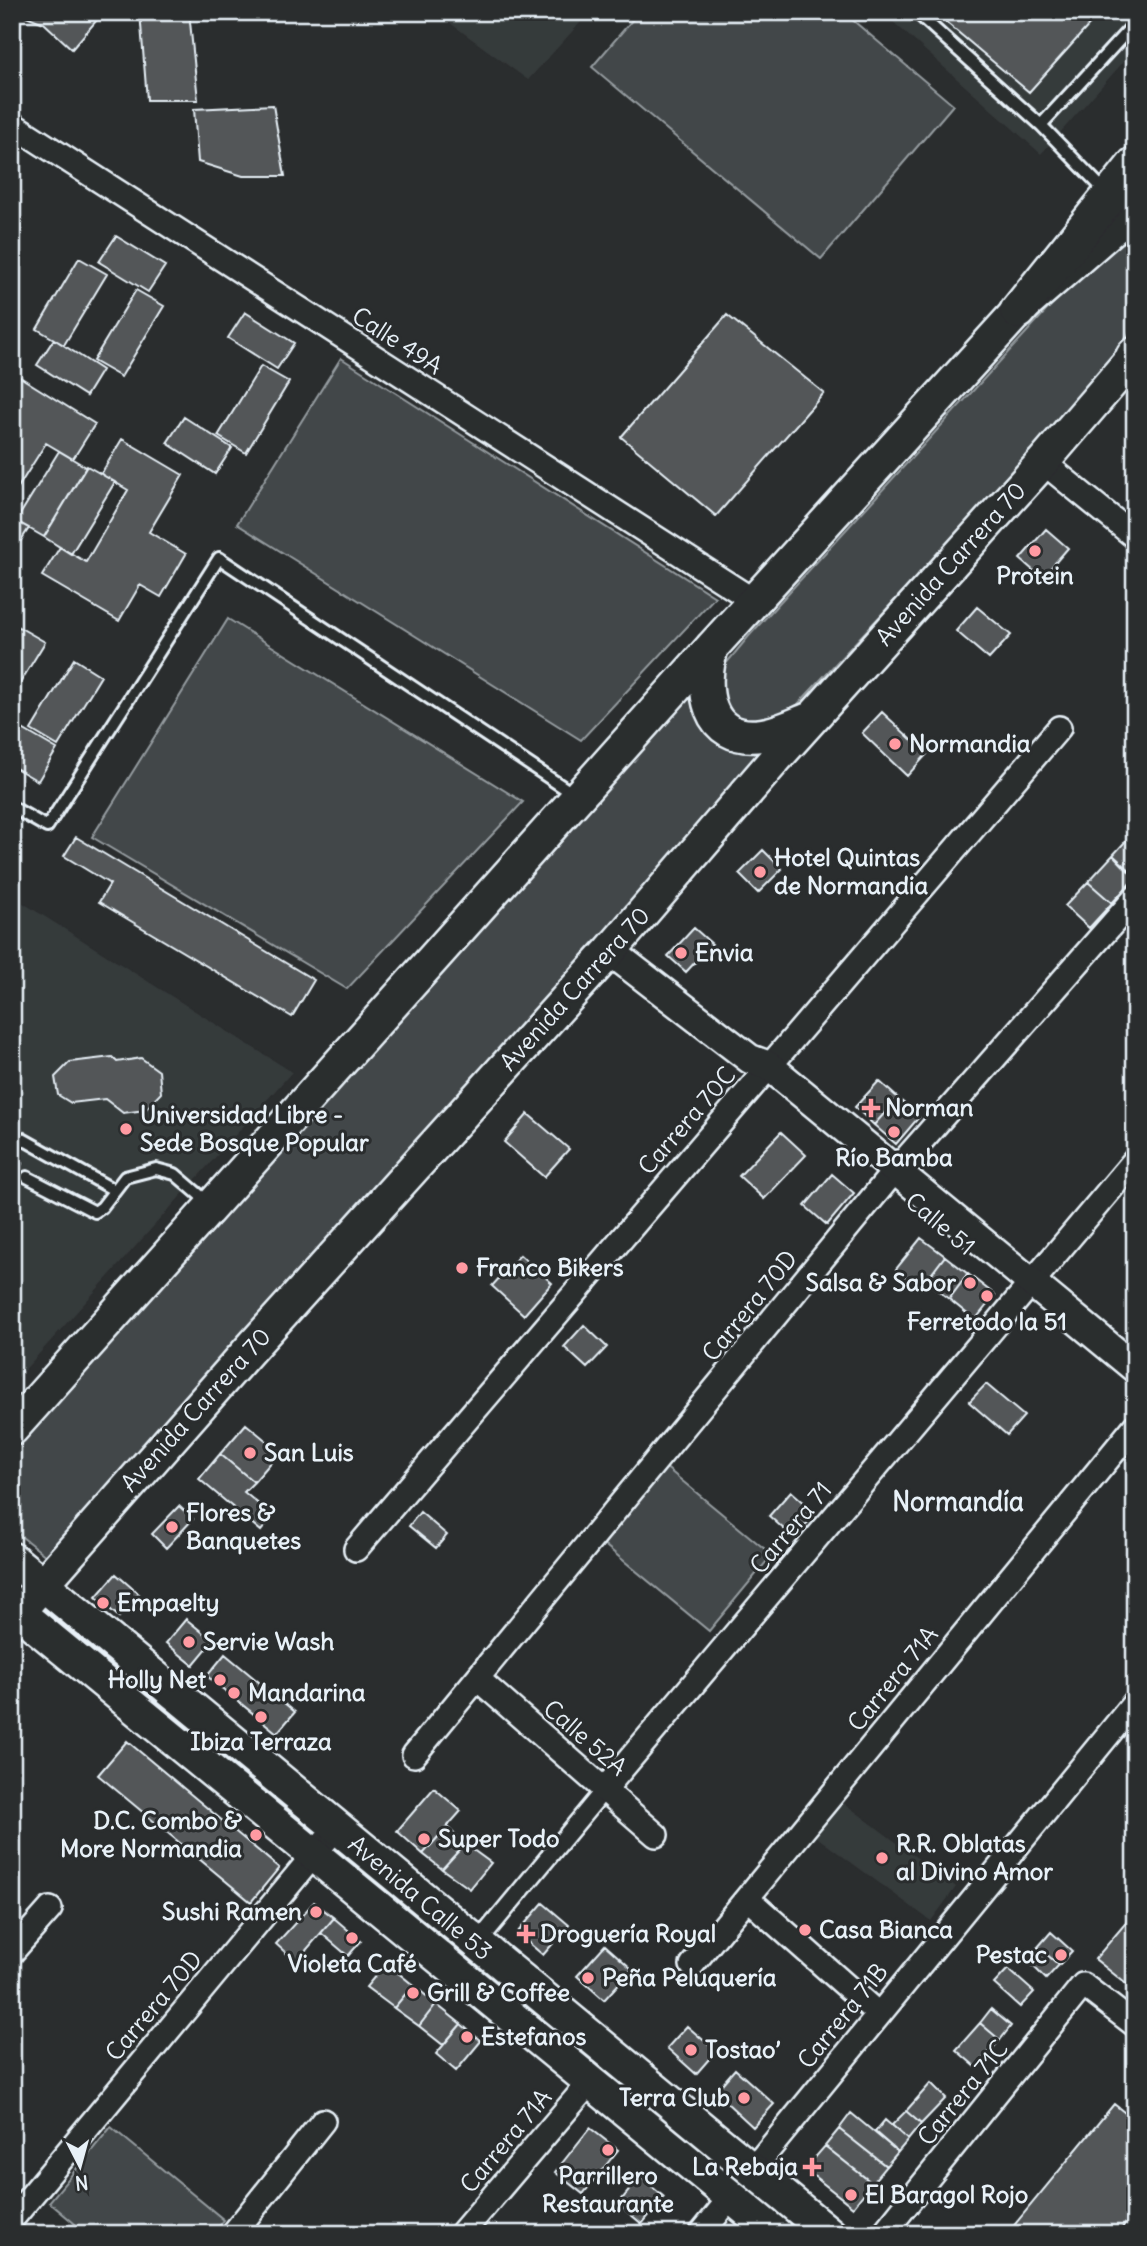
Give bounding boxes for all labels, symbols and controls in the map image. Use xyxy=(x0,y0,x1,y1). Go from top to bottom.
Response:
street label: Calle 49A xyxy=(347,300,448,380)
street label: Avenida Carrera 70 xyxy=(869,475,1032,651)
marker: Protein xyxy=(1027,543,1043,559)
place label: Protein xyxy=(996,560,1074,590)
place label: Normandia xyxy=(909,728,1031,758)
marker: Normandia xyxy=(887,736,903,752)
place label: Hotel Quintas de Normandia xyxy=(774,842,928,900)
marker: Hotel Quintas de Normandia xyxy=(752,864,768,880)
street label: Avenida Carrera 70 xyxy=(493,900,656,1076)
place label: Envia xyxy=(695,937,754,967)
marker: Envia xyxy=(673,945,689,961)
street label: Carrera 70C xyxy=(631,1060,741,1181)
place label: Norman xyxy=(885,1092,973,1122)
place label: Universidad Libre - Sede Bosque Popular xyxy=(140,1099,369,1157)
marker: Norman xyxy=(863,1100,879,1116)
marker: Universidad Libre - Sede Bosque Popular xyxy=(118,1121,134,1137)
marker: Río Bamba xyxy=(886,1124,902,1140)
place label: Río Bamba xyxy=(835,1142,953,1172)
street label: Calle 51 xyxy=(900,1185,982,1261)
street label: Carrera 70D xyxy=(695,1244,803,1367)
place label: Franco Bikers xyxy=(476,1252,624,1282)
marker: Franco Bikers xyxy=(454,1260,470,1276)
place label: Salsa & Sabor xyxy=(806,1267,956,1297)
marker: Salsa & Sabor xyxy=(962,1275,978,1291)
marker: Ferretodo la 51 xyxy=(979,1288,995,1304)
place label: Ferretodo la 51 xyxy=(907,1306,1067,1336)
street label: Avenida Carrera 70 xyxy=(114,1321,277,1497)
place label: San Luis xyxy=(264,1437,354,1467)
marker: San Luis xyxy=(242,1445,258,1461)
street label: Carrera 71 xyxy=(743,1475,838,1580)
district label: Normandía xyxy=(892,1485,1024,1518)
place label: Flores & Banquetes xyxy=(186,1497,301,1555)
marker: Flores & Banquetes xyxy=(164,1519,180,1535)
place label: Empaelty xyxy=(117,1587,219,1617)
marker: Empaelty xyxy=(95,1595,111,1611)
street label: Carrera 71A xyxy=(841,1620,944,1737)
place label: Servie Wash xyxy=(203,1626,334,1656)
marker: Servie Wash xyxy=(181,1634,197,1650)
place label: Holly Net xyxy=(108,1664,207,1694)
marker: Holly Net xyxy=(212,1672,228,1688)
place label: Mandarina xyxy=(248,1677,366,1707)
marker: Mandarina xyxy=(226,1685,242,1701)
street label: Calle 52A xyxy=(538,1693,634,1782)
marker: Ibiza Terraza xyxy=(253,1709,269,1725)
place label: Ibiza Terraza xyxy=(190,1726,332,1756)
place label: D.C. Combo & More Normandia xyxy=(60,1805,243,1863)
place label: Super Todo xyxy=(438,1823,560,1853)
marker: D.C. Combo & More Normandia xyxy=(248,1827,264,1843)
street label: Avenida Calle 53 xyxy=(343,1828,499,1966)
place label: R.R. Oblatas al Divino Amor xyxy=(896,1828,1053,1886)
marker: Super Todo xyxy=(416,1831,432,1847)
marker: R.R. Oblatas al Divino Amor xyxy=(874,1850,890,1866)
place label: Sushi Ramen xyxy=(162,1896,302,1926)
marker: Sushi Ramen xyxy=(308,1904,324,1920)
place label: Casa Bianca xyxy=(819,1914,953,1944)
place label: Droguería Royal xyxy=(540,1918,716,1948)
marker: Casa Bianca xyxy=(797,1922,813,1938)
marker: Droguería Royal xyxy=(518,1926,534,1942)
marker: Violeta Café xyxy=(344,1930,360,1946)
place label: Pestac xyxy=(976,1939,1047,1969)
street label: Carrera 70D xyxy=(98,1944,208,2067)
marker: Pestac xyxy=(1053,1947,1069,1963)
place label: Violeta Café xyxy=(287,1948,417,1978)
street label: Carrera 71B xyxy=(791,1957,894,2074)
place label: Peña Peluquería xyxy=(602,1962,777,1992)
marker: Peña Peluquería xyxy=(580,1970,596,1986)
place label: Grill & Coffee xyxy=(427,1977,570,2007)
marker: Grill & Coffee xyxy=(405,1985,421,2001)
place label: Estefanos xyxy=(481,2021,586,2051)
marker: Estefanos xyxy=(459,2029,475,2045)
place label: Tostao’ xyxy=(705,2034,781,2064)
street label: Carrera 71C xyxy=(911,2034,1014,2151)
marker: Tostao’ xyxy=(683,2042,699,2058)
street label: Carrera 71A xyxy=(453,2082,557,2199)
place label: Terra Club xyxy=(619,2082,730,2112)
marker: Terra Club xyxy=(736,2090,752,2106)
north arrow xyxy=(46,2130,116,2200)
marker: Parrillero Restaurante xyxy=(600,2142,616,2158)
place label: La Rebaja xyxy=(692,2151,798,2181)
marker: La Rebaja xyxy=(804,2159,820,2175)
place label: Parrillero Restaurante xyxy=(542,2160,674,2218)
text: N xyxy=(74,2170,90,2196)
place label: El Baragol Rojo xyxy=(865,2179,1028,2209)
marker: El Baragol Rojo xyxy=(843,2187,859,2203)

